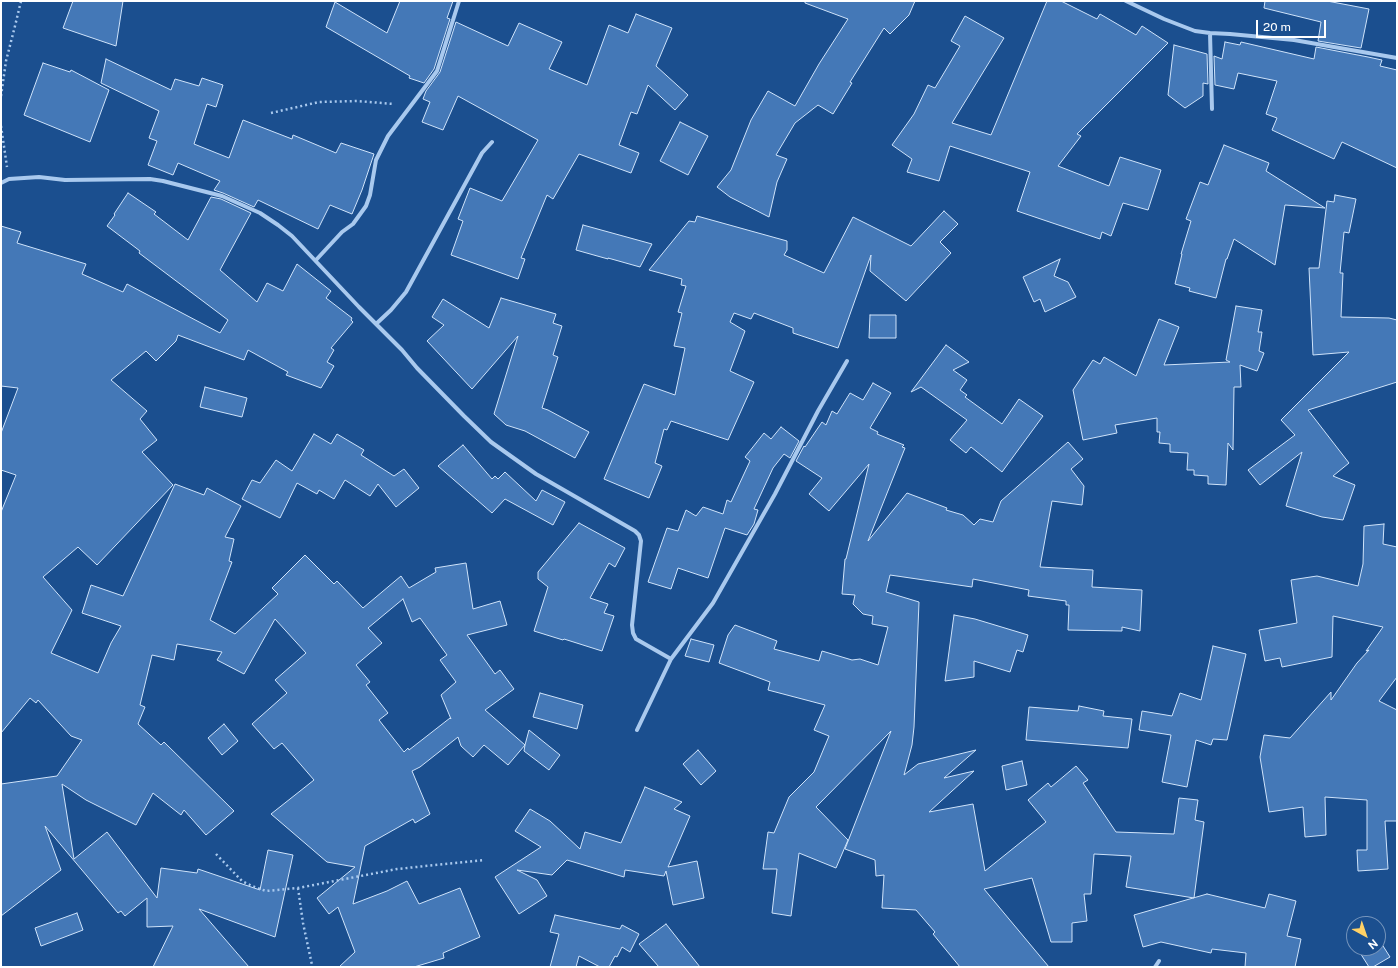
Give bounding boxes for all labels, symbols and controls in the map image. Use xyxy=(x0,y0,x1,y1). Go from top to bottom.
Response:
scale bar xyxy=(1258,12,1328,38)
text: 20 m xyxy=(1263,20,1291,34)
north arrow xyxy=(1346,916,1386,956)
text: N xyxy=(1366,937,1380,952)

